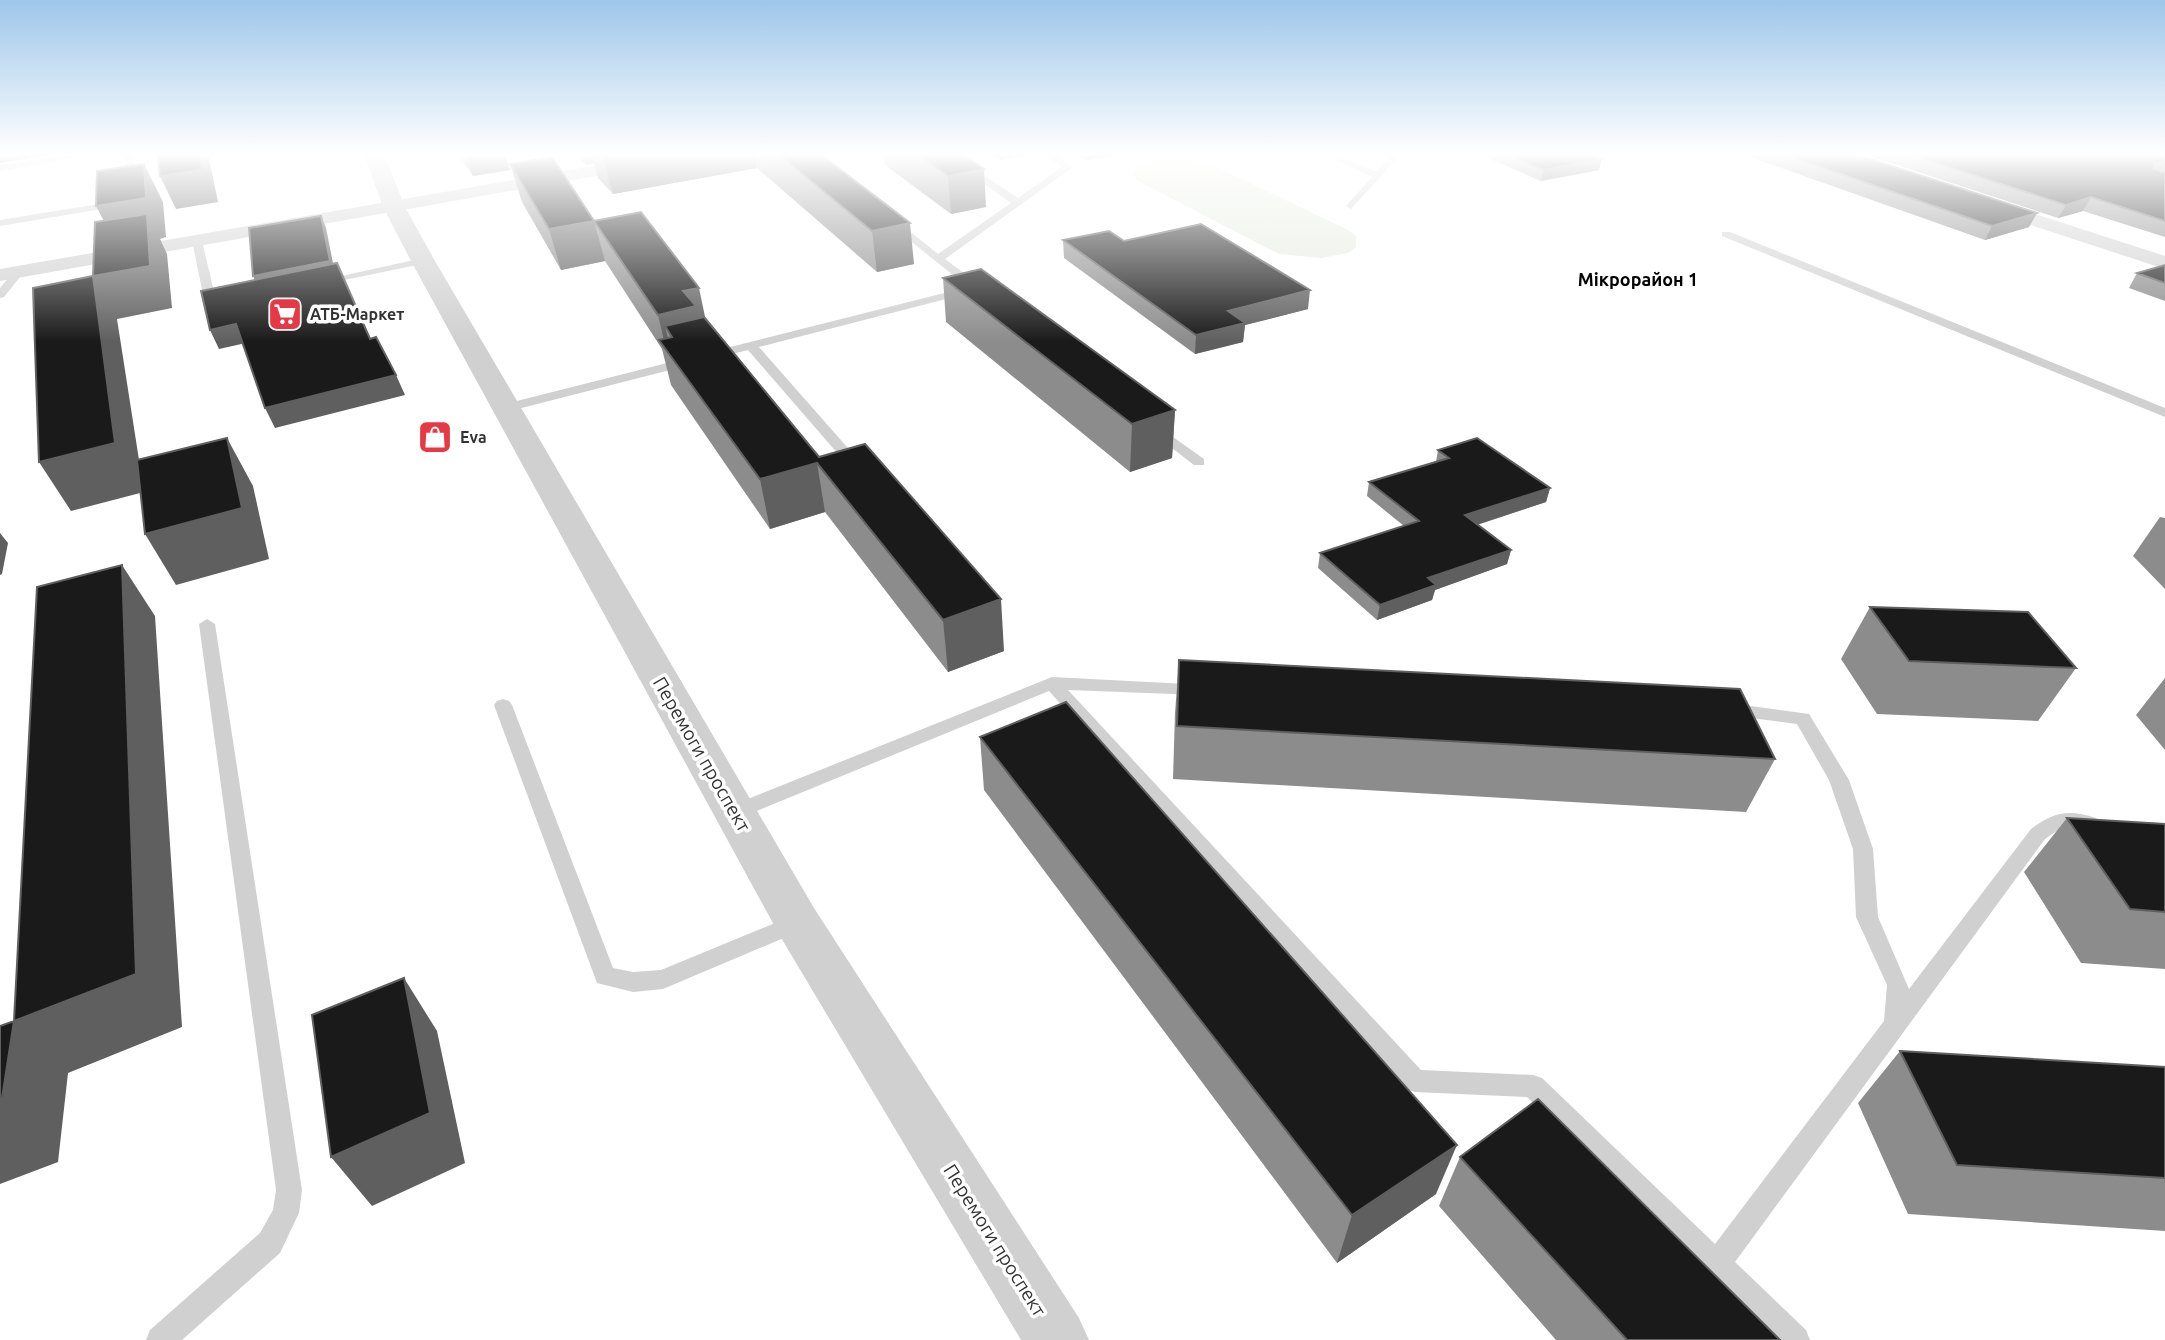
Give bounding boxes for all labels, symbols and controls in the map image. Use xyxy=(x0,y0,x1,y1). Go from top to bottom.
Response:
district label: Мікрорайон 1 xyxy=(1578,269,1698,289)
supermarket icon: АТБ-Маркет xyxy=(266,295,304,333)
place label: АТБ-Маркет xyxy=(310,305,404,323)
shop icon: Eva xyxy=(416,418,454,456)
place label: Eva xyxy=(460,428,487,446)
street label: Перемоги проспект xyxy=(649,673,756,836)
street label: Перемоги проспект xyxy=(939,1160,1051,1321)

